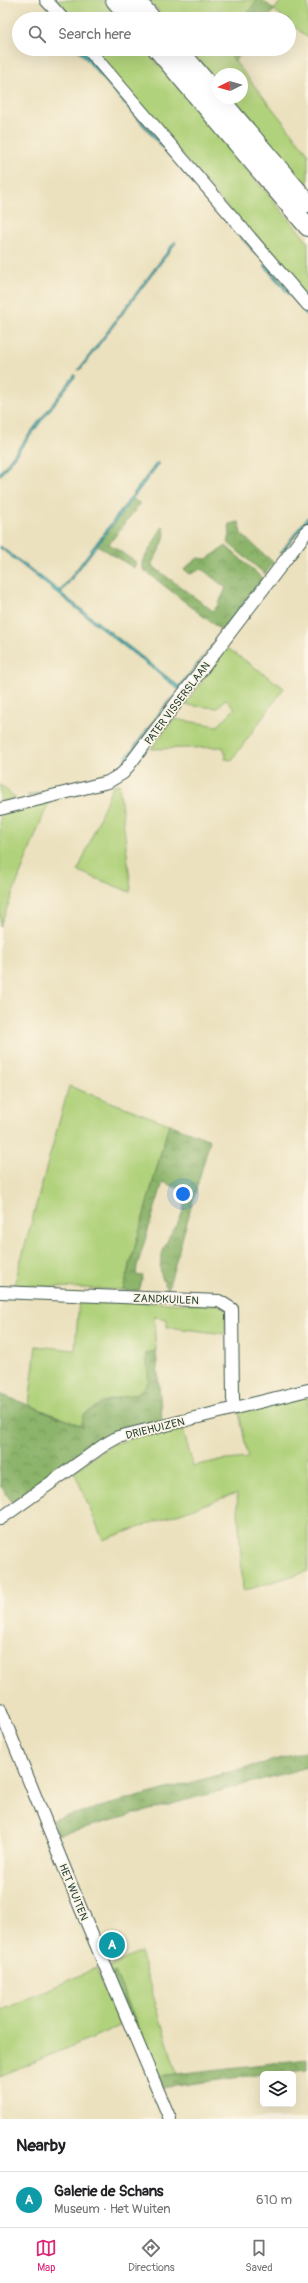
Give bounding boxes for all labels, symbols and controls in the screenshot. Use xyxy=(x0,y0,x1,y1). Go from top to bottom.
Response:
search box xyxy=(12,12,296,56)
icon: search xyxy=(26,23,48,45)
text: Search here xyxy=(58,25,131,44)
north arrow xyxy=(212,68,248,104)
street label: PATER VISSERSLAAN xyxy=(142,659,213,747)
your location xyxy=(173,1184,193,1204)
street label: ZANDKUILEN xyxy=(133,1292,199,1307)
street label: DRIEHUIZEN xyxy=(124,1415,186,1442)
street label: HET WUITEN xyxy=(56,1862,91,1923)
pin: A xyxy=(99,1930,125,1960)
map controls xyxy=(260,2071,296,2107)
button: layers xyxy=(260,2071,296,2107)
text: Nearby xyxy=(16,2135,65,2156)
text: Galerie de Schans xyxy=(54,2182,164,2201)
text: A xyxy=(25,2192,33,2208)
text: 610 m xyxy=(256,2192,292,2208)
text: Museum · Het Wuiten xyxy=(54,2201,171,2217)
tab: Map xyxy=(35,2237,57,2274)
tab: Directions xyxy=(128,2237,175,2274)
tab: Saved xyxy=(245,2237,273,2274)

